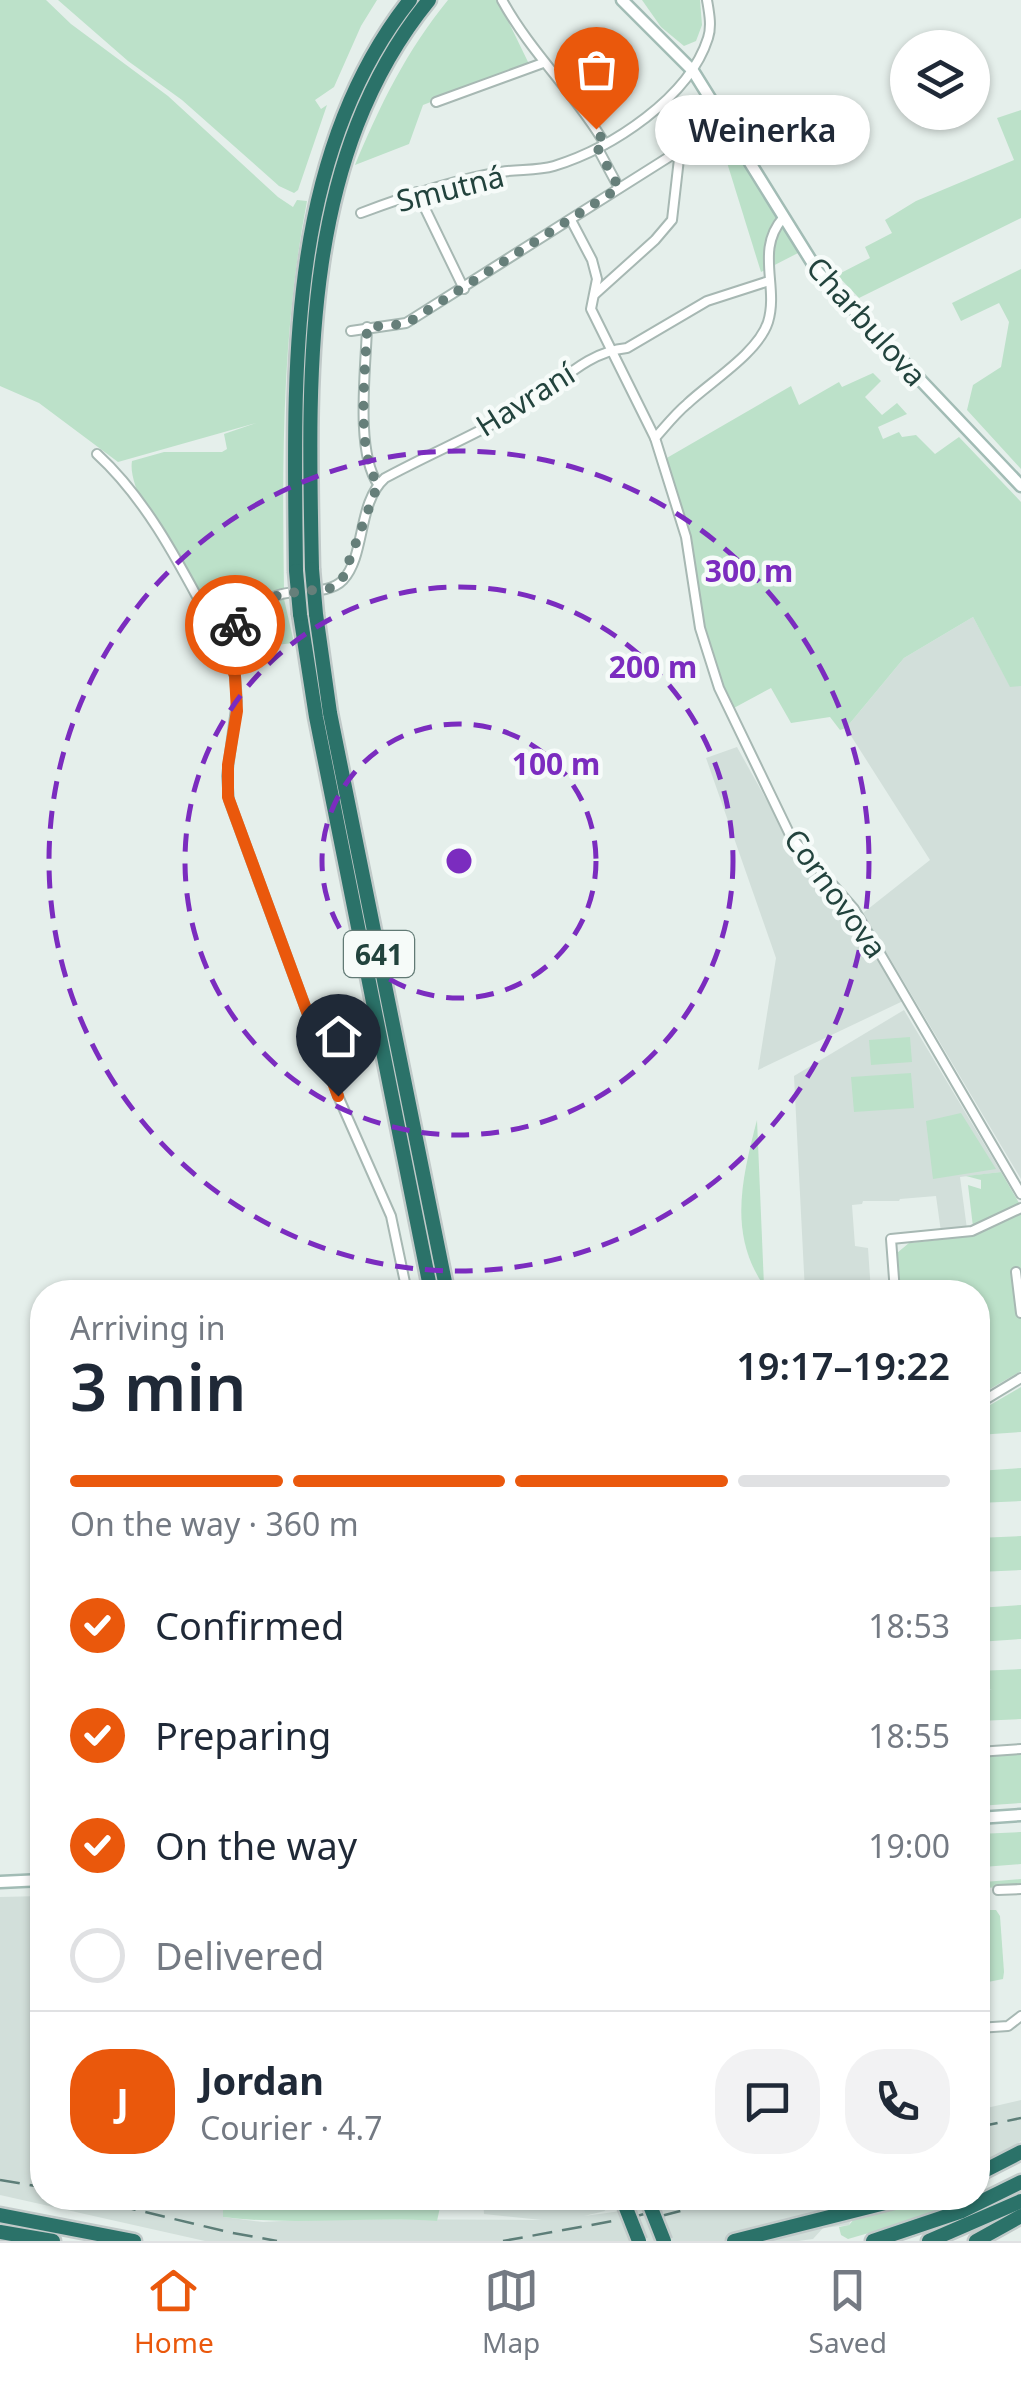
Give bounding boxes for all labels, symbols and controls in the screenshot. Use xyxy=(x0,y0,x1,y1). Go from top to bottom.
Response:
pin xyxy=(554,27,639,130)
map controls xyxy=(890,30,990,130)
button: layers xyxy=(890,30,990,130)
icon: bag xyxy=(569,42,624,97)
callout: Weinerka xyxy=(656,94,871,164)
text: Weinerka xyxy=(688,108,837,151)
street label: Smutná xyxy=(392,155,508,221)
street label: Charbulova xyxy=(798,247,936,395)
street label: Havraní xyxy=(468,352,583,445)
text: 300 m xyxy=(705,550,793,591)
courier xyxy=(185,575,285,675)
icon: bike xyxy=(208,598,263,653)
text: 200 m xyxy=(609,646,697,687)
text: 100 m xyxy=(512,743,600,784)
street label: Cornovova xyxy=(775,820,897,966)
centre of rings xyxy=(441,843,477,879)
road number: 641 xyxy=(344,931,414,977)
pin xyxy=(296,994,381,1097)
icon: home xyxy=(311,1009,366,1064)
text: Arriving in xyxy=(70,1306,225,1349)
text: 19:17–19:22 xyxy=(736,1339,950,1391)
text: 3 min xyxy=(70,1342,246,1430)
text: On the way · 360 m xyxy=(70,1502,359,1545)
icon: check xyxy=(70,1598,125,1653)
text: Confirmed xyxy=(155,1599,344,1651)
text: 18:53 xyxy=(868,1604,950,1647)
icon: check xyxy=(70,1708,125,1763)
text: Preparing xyxy=(155,1709,331,1761)
text: 18:55 xyxy=(868,1714,950,1757)
icon: check xyxy=(70,1818,125,1873)
text: On the way xyxy=(155,1819,357,1871)
text: 19:00 xyxy=(868,1824,950,1867)
text: Delivered xyxy=(155,1929,324,1981)
button: chat xyxy=(715,2049,820,2154)
button: phone xyxy=(845,2049,950,2154)
text: Jordan xyxy=(200,2054,324,2106)
text: J xyxy=(116,2075,129,2127)
text: Courier · 4.7 xyxy=(200,2106,383,2149)
tab: Home xyxy=(134,2263,214,2361)
tab: Map xyxy=(482,2263,540,2361)
tab: Saved xyxy=(809,2263,887,2361)

